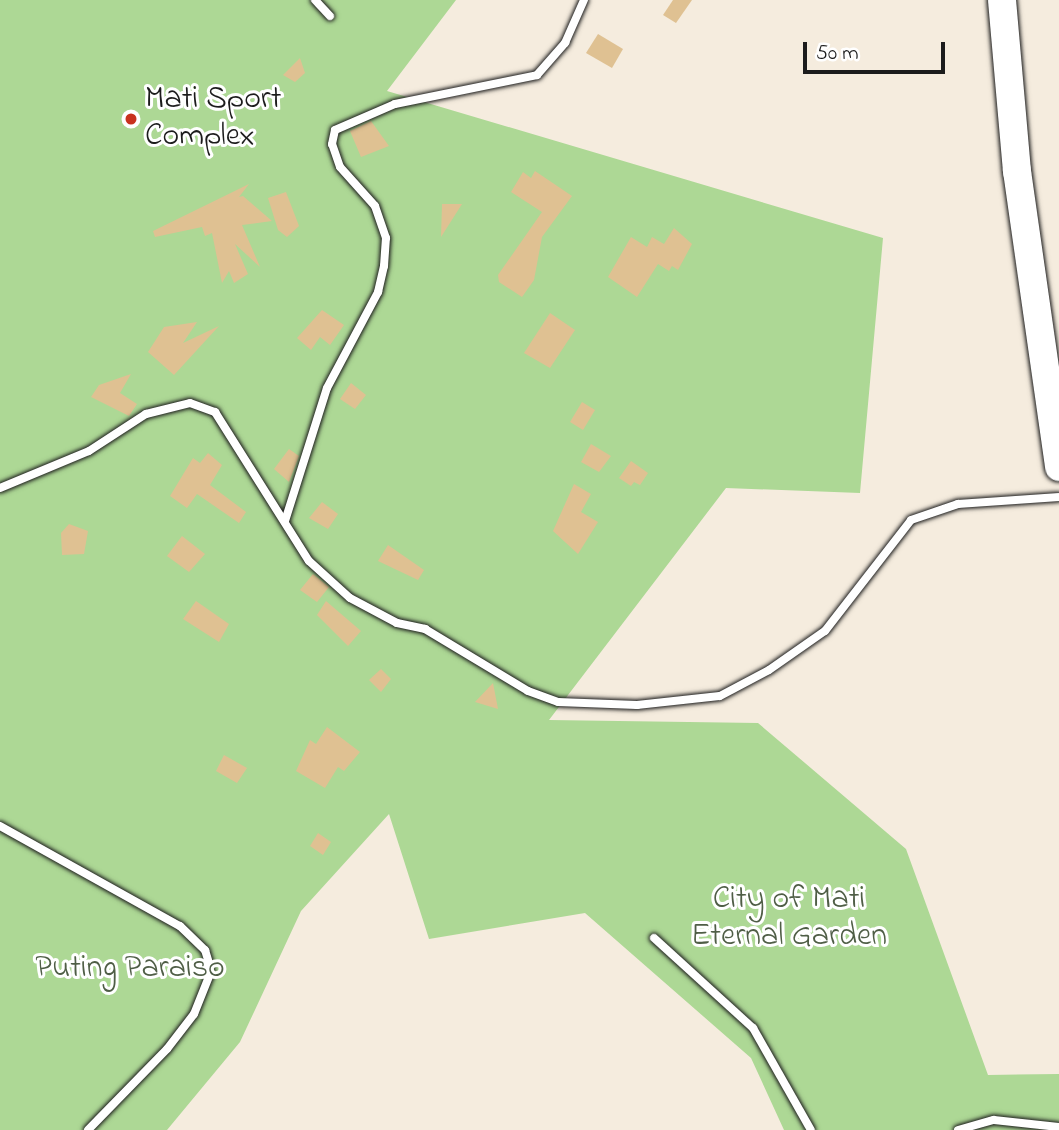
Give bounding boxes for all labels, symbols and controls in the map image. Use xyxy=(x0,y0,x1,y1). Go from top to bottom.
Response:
scale bar xyxy=(807,28,949,72)
text: 50 m xyxy=(816,39,859,69)
place label: Mati Sport Complex xyxy=(145,82,281,157)
marker: Mati Sport Complex xyxy=(123,111,139,127)
park label: City of Mati Eternal Garden xyxy=(691,882,887,957)
park label: Puting Paraiso xyxy=(35,950,225,988)

